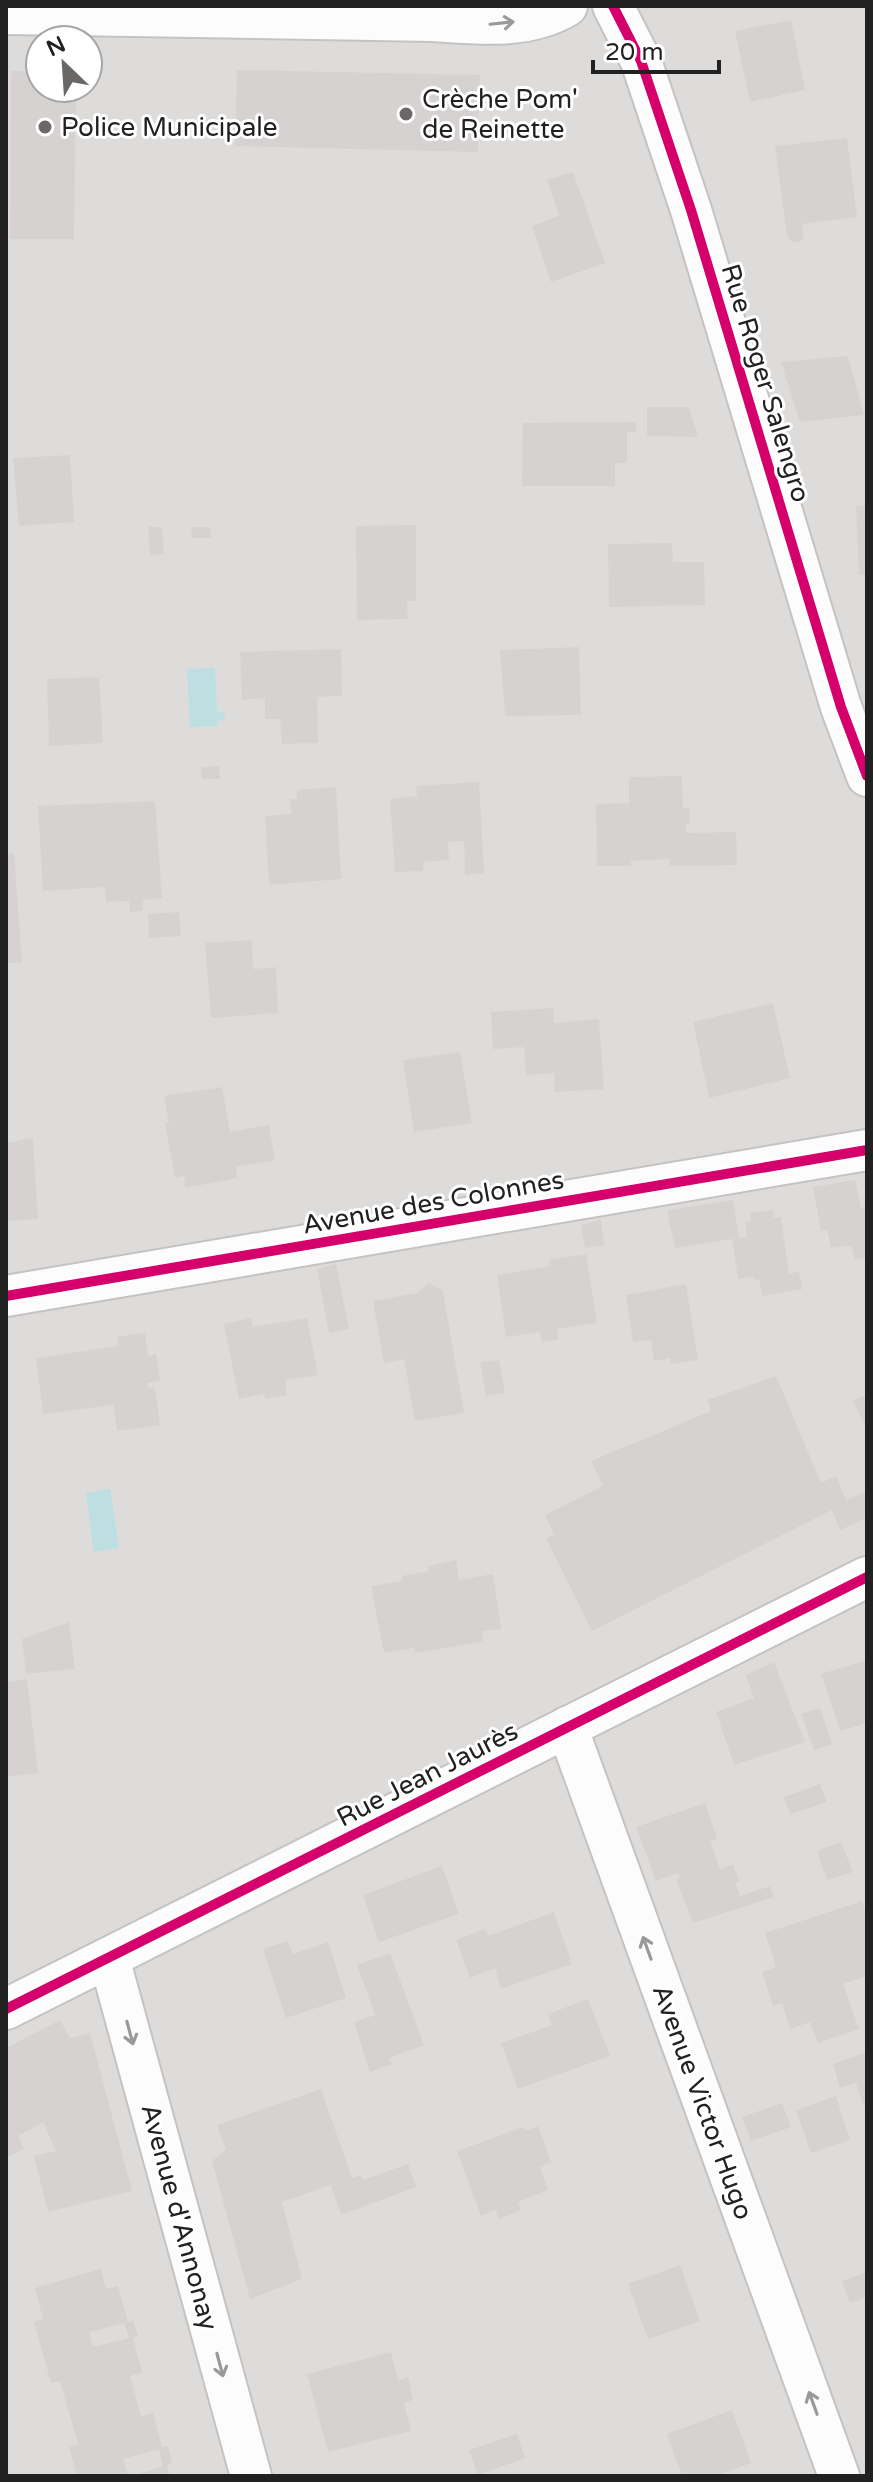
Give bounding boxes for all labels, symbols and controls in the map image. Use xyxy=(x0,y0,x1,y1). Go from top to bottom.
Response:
one-way arrow xyxy=(488,16,515,31)
north arrow xyxy=(24,24,104,104)
scale bar xyxy=(593,24,719,74)
text: N xyxy=(42,31,69,62)
text: 20 m xyxy=(605,38,663,67)
place label: Crèche Pom' de Reinette xyxy=(422,84,578,145)
marker: Crèche Pom' de Reinette xyxy=(397,105,415,123)
place label: Police Municipale xyxy=(61,112,278,143)
marker: Police Municipale xyxy=(36,118,54,136)
street label: Rue Roger Salengro xyxy=(715,260,817,506)
street label: Avenue des Colonnes xyxy=(300,1164,566,1241)
street label: Rue Jean Jaurès xyxy=(331,1715,523,1833)
one-way arrow xyxy=(639,1936,653,1961)
street label: Avenue Victor Hugo xyxy=(646,1981,759,2224)
one-way arrow xyxy=(123,2019,138,2045)
street label: Avenue d'Annonay xyxy=(134,2101,225,2334)
one-way arrow xyxy=(214,2351,229,2377)
one-way arrow xyxy=(804,2391,819,2416)

